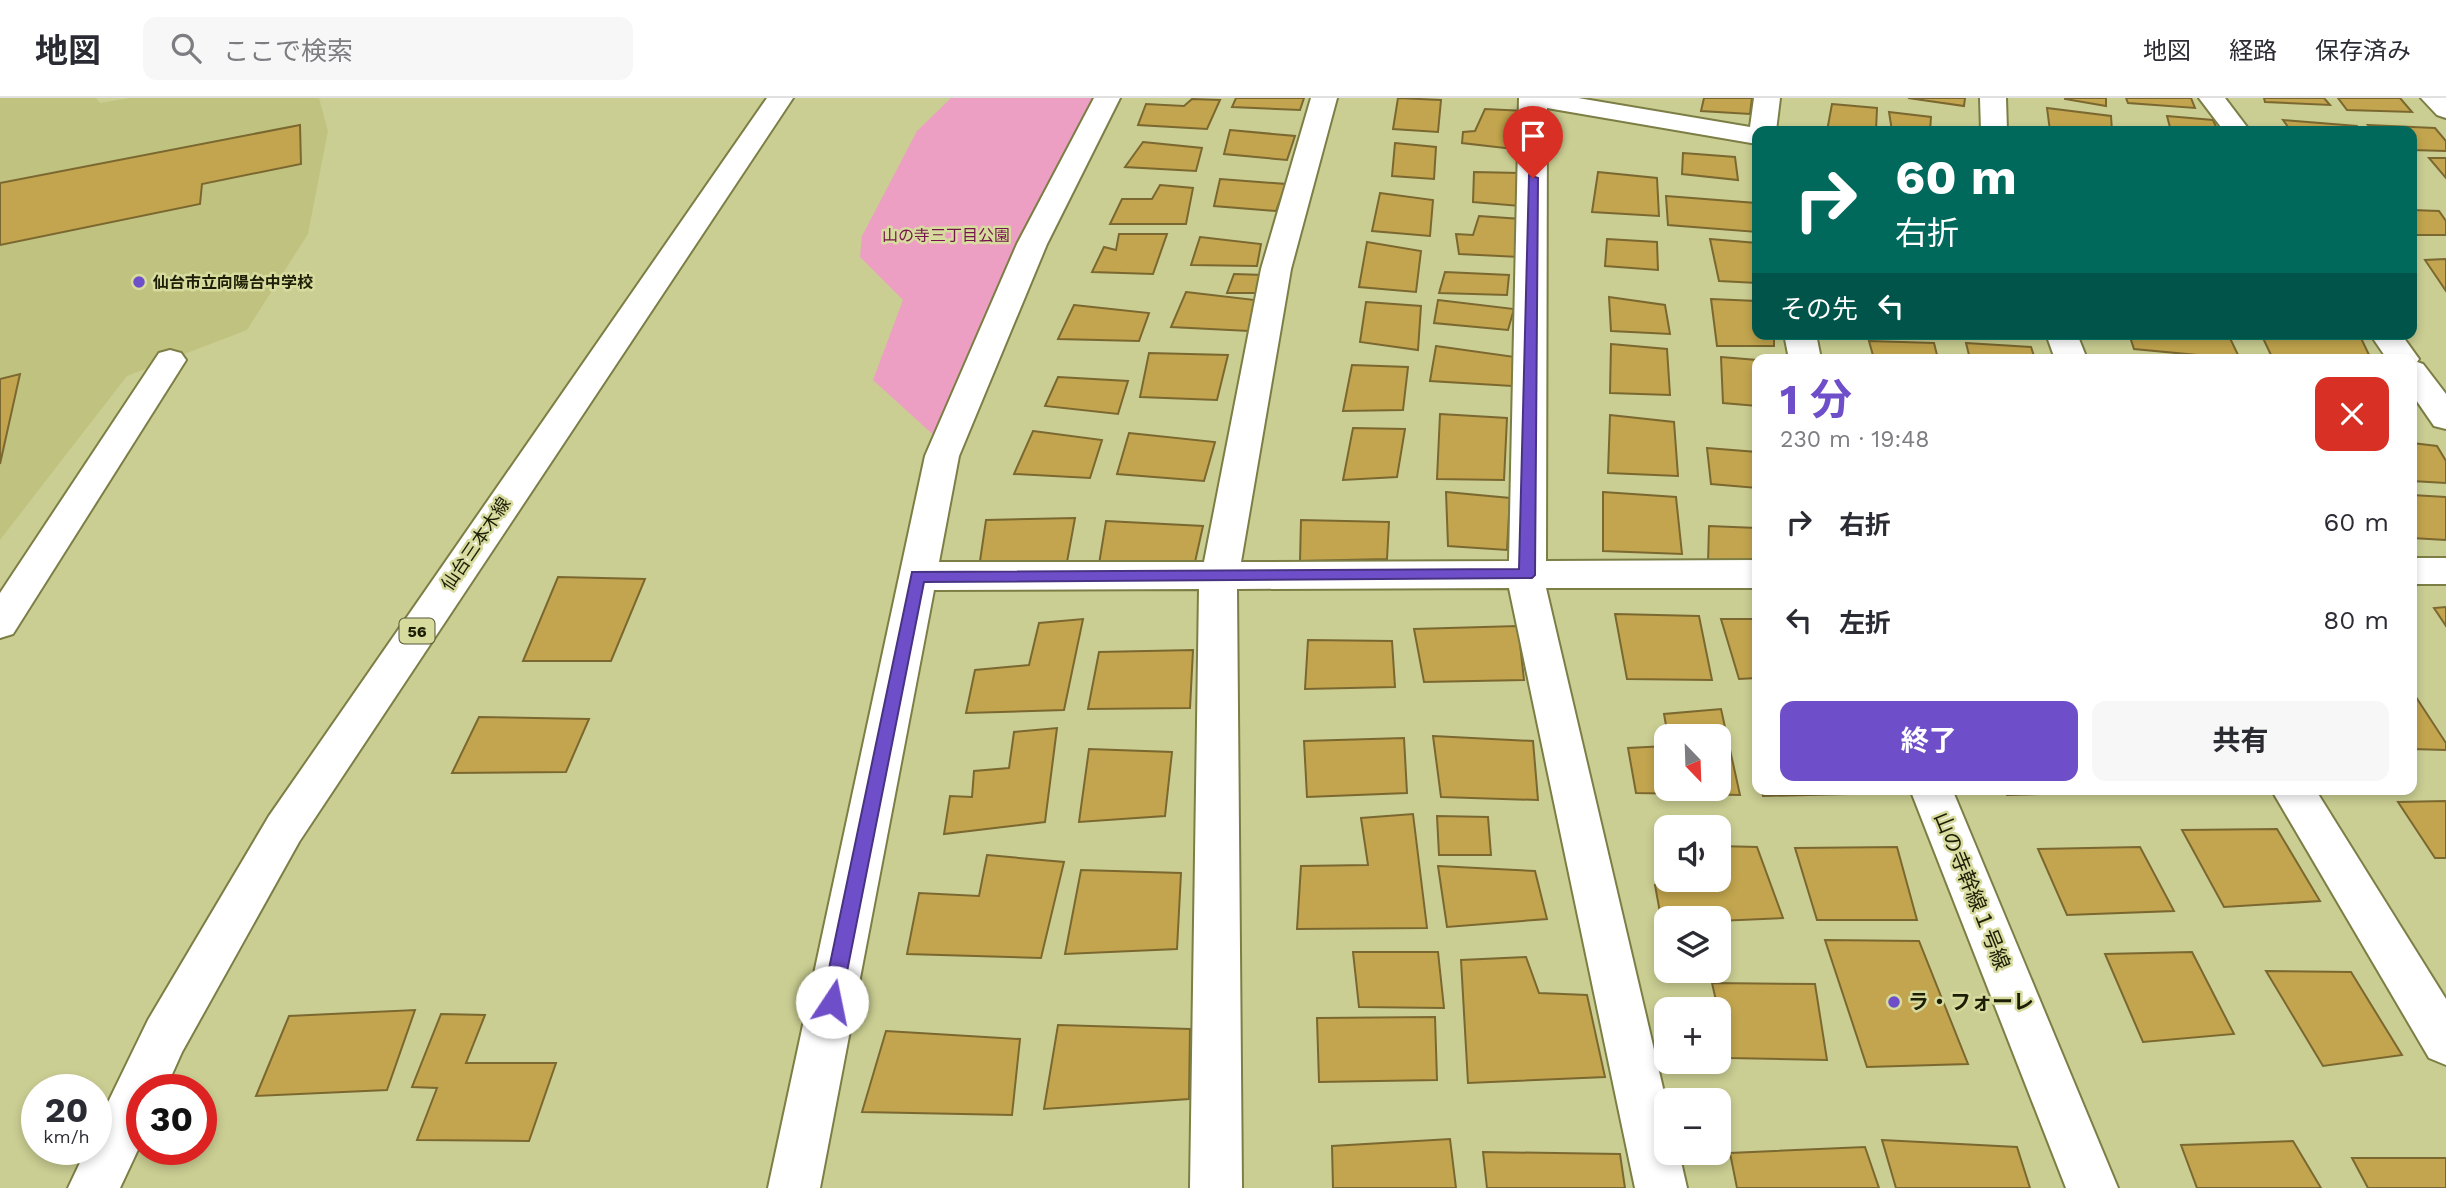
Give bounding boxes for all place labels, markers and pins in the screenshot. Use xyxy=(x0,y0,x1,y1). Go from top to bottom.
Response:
pin xyxy=(1503,106,1563,178)
place label: 仙台市立向陽台中学校 xyxy=(152,273,313,292)
marker: 仙台市立向陽台中学校 xyxy=(131,274,147,290)
place label: ラ・フォーレ xyxy=(1908,989,2034,1014)
marker: ラ・フォーレ xyxy=(1886,994,1902,1010)

